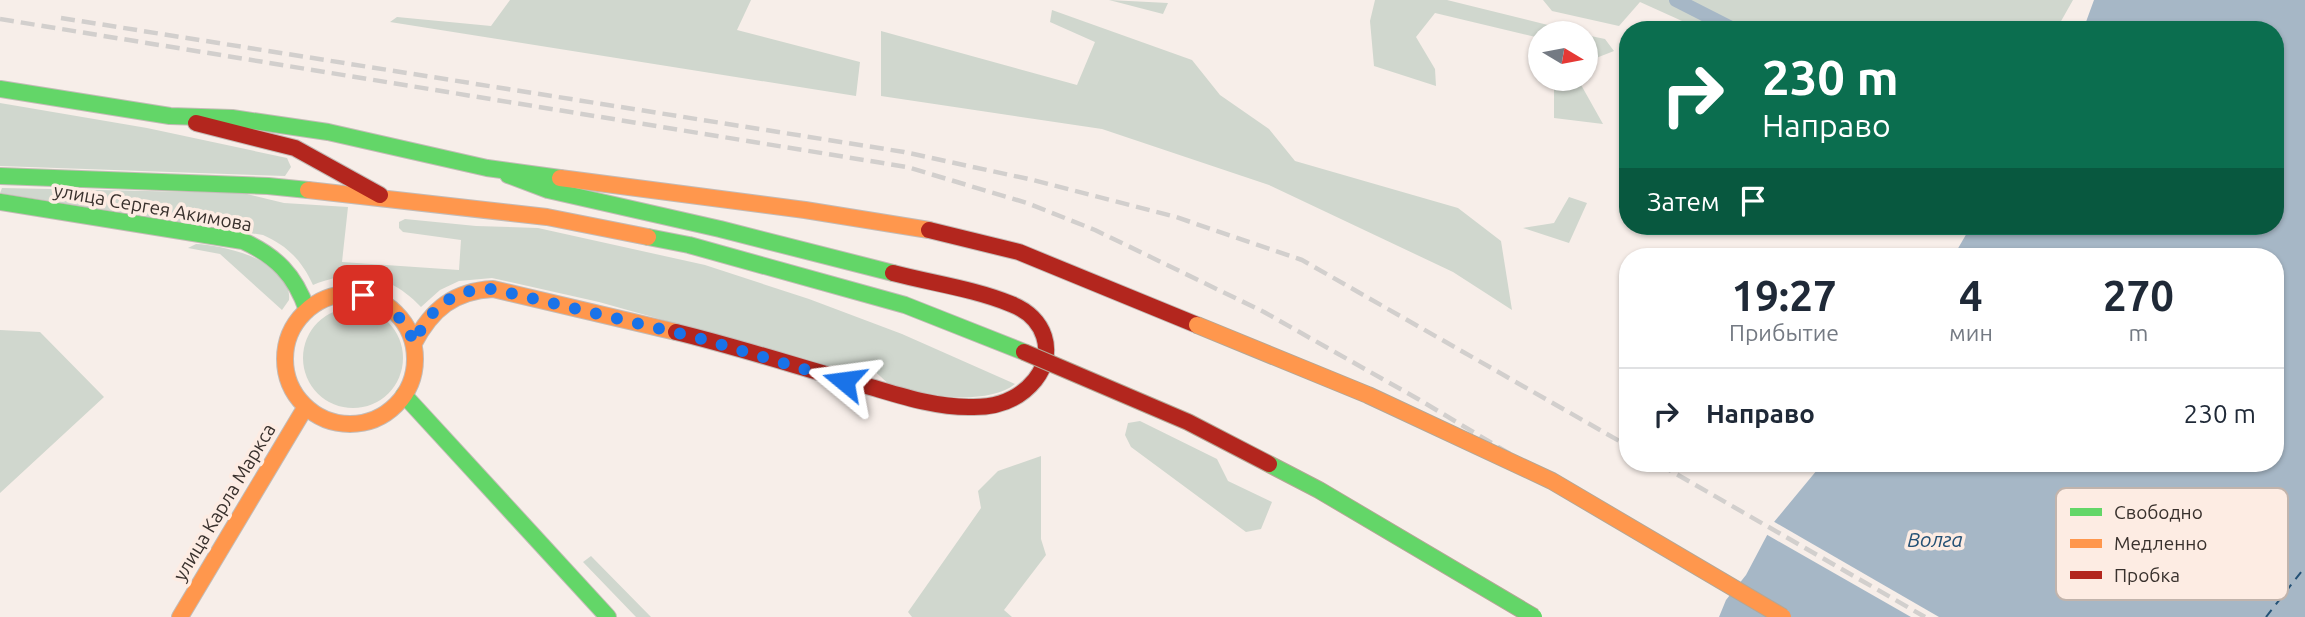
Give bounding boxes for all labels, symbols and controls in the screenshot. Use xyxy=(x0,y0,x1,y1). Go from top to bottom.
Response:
north arrow xyxy=(1528,21,1598,91)
map controls xyxy=(1528,21,1598,91)
icon: right xyxy=(1647,49,1738,140)
text: 230 m xyxy=(1762,49,1899,104)
text: Направо xyxy=(1762,107,1891,143)
street label: улица Сергея Акимова xyxy=(52,179,254,235)
icon: arrive xyxy=(1734,182,1772,220)
text: Затем xyxy=(1647,187,1720,216)
pin xyxy=(333,265,393,325)
text: 19:27 xyxy=(1731,272,1837,319)
text: 4 xyxy=(1959,272,1983,319)
text: 270 xyxy=(2103,272,2174,319)
icon: arrive xyxy=(344,276,382,314)
text: Прибытие xyxy=(1729,320,1839,345)
text: мин xyxy=(1949,320,1993,345)
text: m xyxy=(2128,320,2148,345)
position arrow xyxy=(807,344,881,418)
icon: right xyxy=(1647,395,1685,433)
text: Направо xyxy=(1706,399,1815,428)
text: 230 m xyxy=(2184,399,2256,428)
street label: улица Карла Маркса xyxy=(168,419,280,585)
legend xyxy=(2056,488,2288,600)
text: Свободно xyxy=(2114,501,2203,523)
water label: Волга xyxy=(1907,527,1963,551)
text: Медленно xyxy=(2114,532,2207,554)
text: Пробка xyxy=(2114,564,2180,586)

